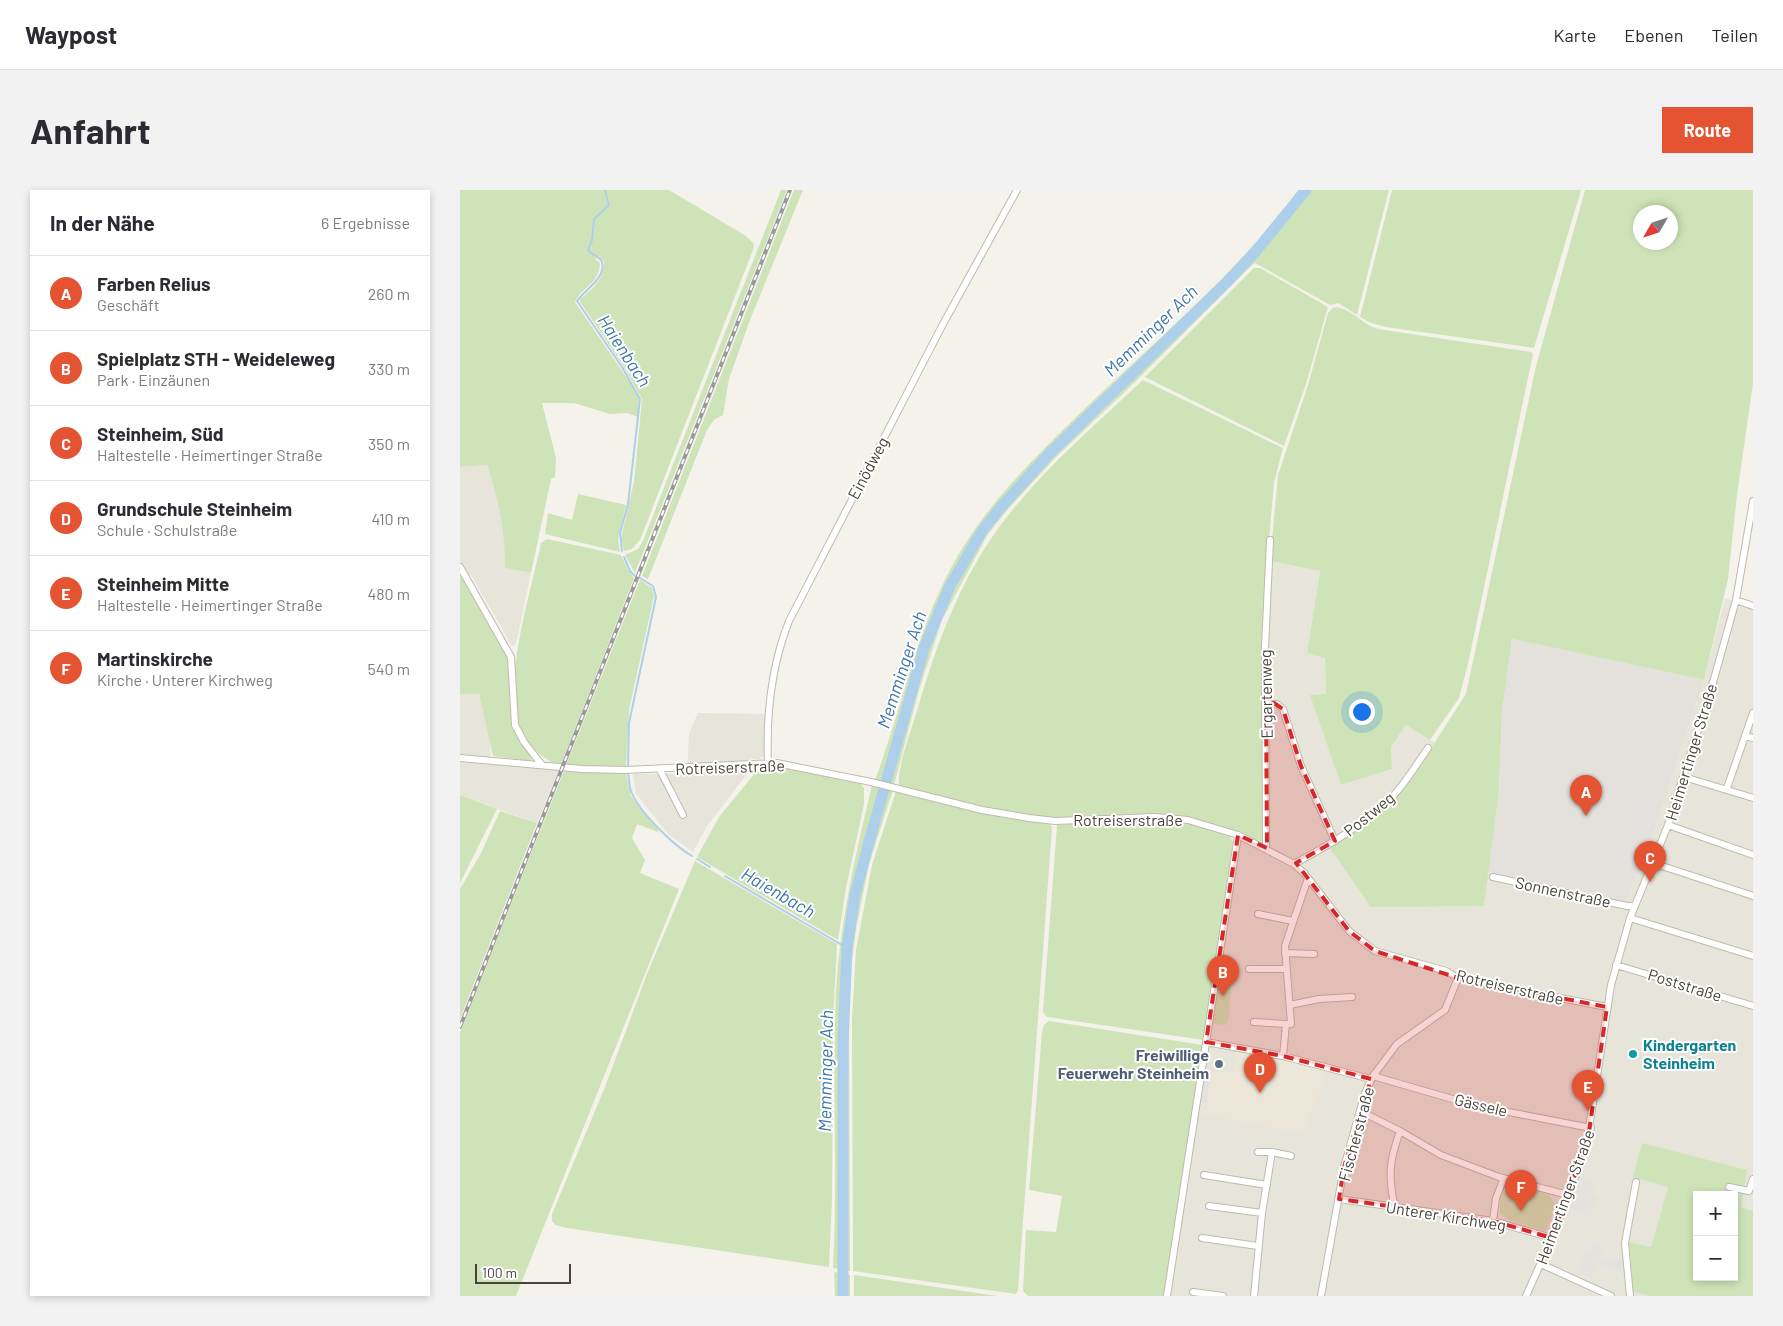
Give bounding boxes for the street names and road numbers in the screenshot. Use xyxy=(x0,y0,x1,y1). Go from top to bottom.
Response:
street label: Einödweg xyxy=(843,433,892,502)
street label: Ergartenweg xyxy=(1255,649,1276,739)
street label: Heimertinger Straße xyxy=(1661,681,1720,823)
street label: Rotreiserstraße xyxy=(675,755,785,778)
street label: Postweg xyxy=(1339,787,1398,840)
street label: Rotreiserstraße xyxy=(1073,810,1183,829)
street label: Sonnenstraße xyxy=(1514,872,1613,911)
street label: Poststraße xyxy=(1646,964,1724,1005)
street label: Rotreiserstraße xyxy=(1455,965,1566,1008)
street label: Fischerstraße xyxy=(1334,1085,1377,1183)
street label: Gässele xyxy=(1453,1089,1509,1120)
street label: Heimertinger Straße xyxy=(1531,1127,1598,1267)
street label: Unterer Kirchweg xyxy=(1385,1197,1507,1234)

